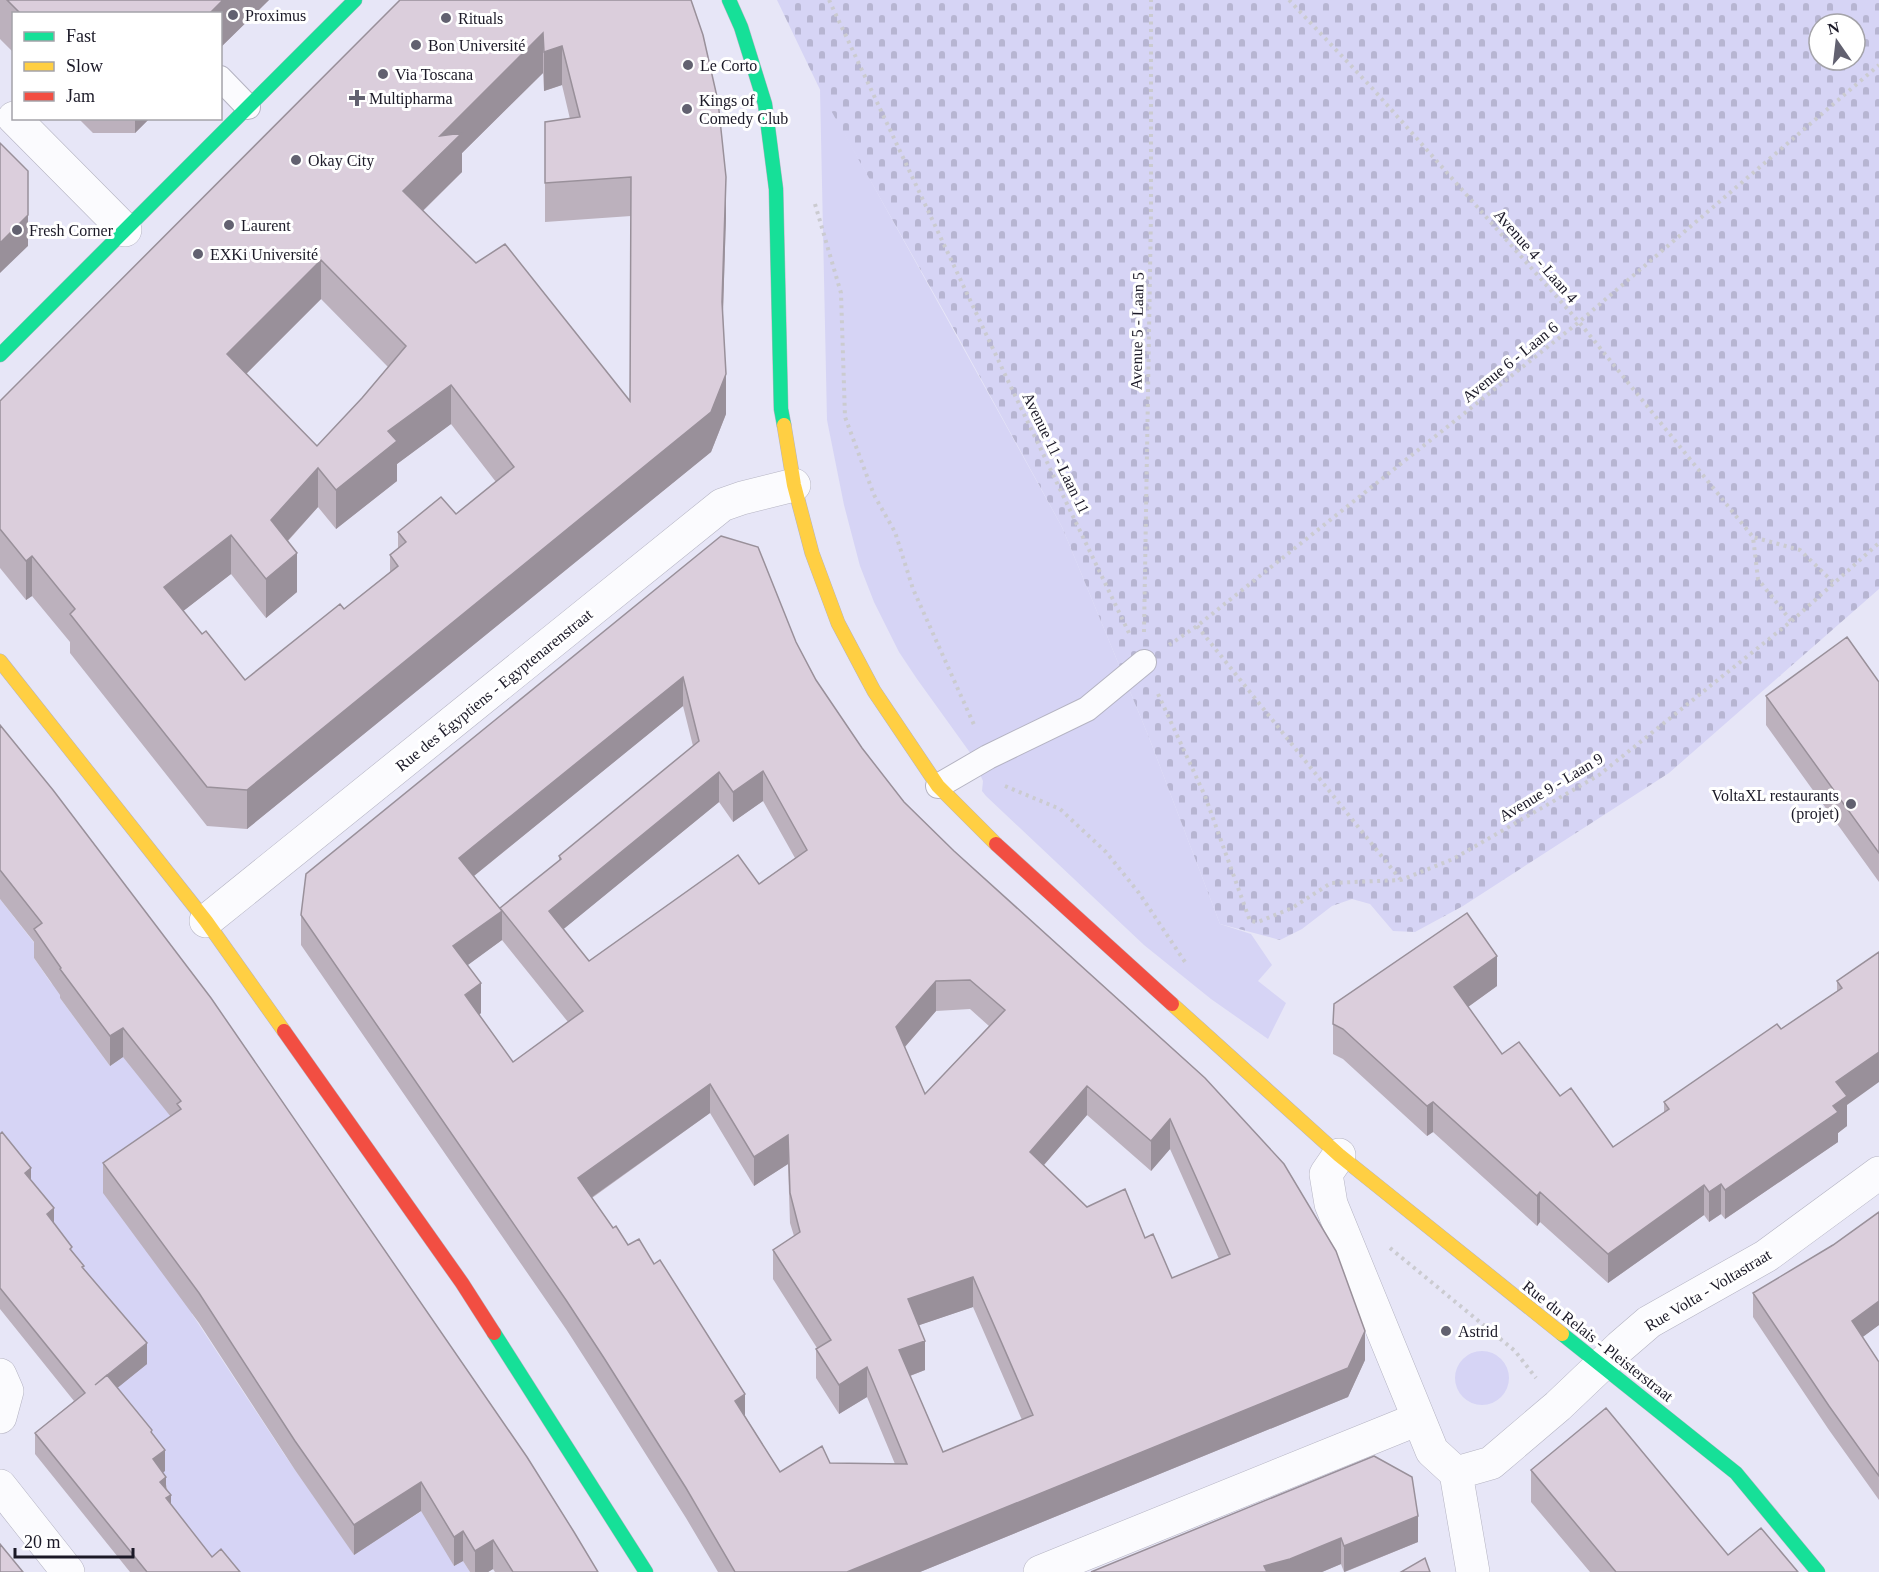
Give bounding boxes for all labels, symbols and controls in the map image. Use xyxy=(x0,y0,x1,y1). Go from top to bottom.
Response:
place label: Proximus xyxy=(245,7,306,24)
marker: Proximus xyxy=(226,8,240,22)
place label: Rituals xyxy=(458,10,503,27)
marker: Rituals xyxy=(439,11,453,25)
legend xyxy=(12,12,222,120)
north arrow xyxy=(1807,12,1867,72)
text: N xyxy=(1826,18,1842,38)
text: Fast xyxy=(66,26,96,46)
place label: Bon Université xyxy=(428,37,525,54)
marker: Bon Université xyxy=(409,38,423,52)
text: Slow xyxy=(66,56,103,76)
place label: Le Corto xyxy=(700,57,757,74)
marker: Le Corto xyxy=(681,58,695,72)
place label: Via Toscana xyxy=(395,66,473,83)
marker: Via Toscana xyxy=(376,67,390,81)
text: Jam xyxy=(66,86,95,106)
place label: Multipharma xyxy=(369,90,453,108)
marker: Multipharma xyxy=(350,91,364,105)
place label: Kings of Comedy Club xyxy=(699,92,788,128)
marker: Kings of Comedy Club xyxy=(680,102,694,116)
place label: Okay City xyxy=(308,152,374,170)
marker: Okay City xyxy=(289,153,303,167)
street label: Avenue 4 - Laan 4 xyxy=(1491,206,1581,306)
place label: Laurent xyxy=(241,217,291,234)
marker: Laurent xyxy=(222,218,236,232)
place label: Fresh Corner xyxy=(29,222,114,239)
marker: Fresh Corner xyxy=(10,223,24,237)
place label: EXKi Université xyxy=(210,246,318,263)
marker: EXKi Université xyxy=(191,247,205,261)
street label: Avenue 5 - Laan 5 xyxy=(1127,272,1147,390)
street label: Avenue 6 - Laan 6 xyxy=(1459,318,1561,406)
street label: Avenue 11 - Laan 11 xyxy=(1019,390,1093,516)
street label: Rue des Égyptiens - Egyptenarenstraat xyxy=(392,604,597,775)
street label: Avenue 9 - Laan 9 xyxy=(1496,749,1606,825)
place label: VoltaXL restaurants (projet) xyxy=(1711,787,1839,823)
marker: VoltaXL restaurants (projet) xyxy=(1844,797,1858,811)
street label: Rue Volta - Voltastraat xyxy=(1642,1245,1775,1334)
street label: Rue du Relais - Pleisterstraat xyxy=(1520,1277,1677,1405)
place label: Astrid xyxy=(1458,1323,1498,1340)
marker: Astrid xyxy=(1439,1324,1453,1338)
scale bar xyxy=(15,1521,134,1559)
text: 20 m xyxy=(24,1532,61,1552)

